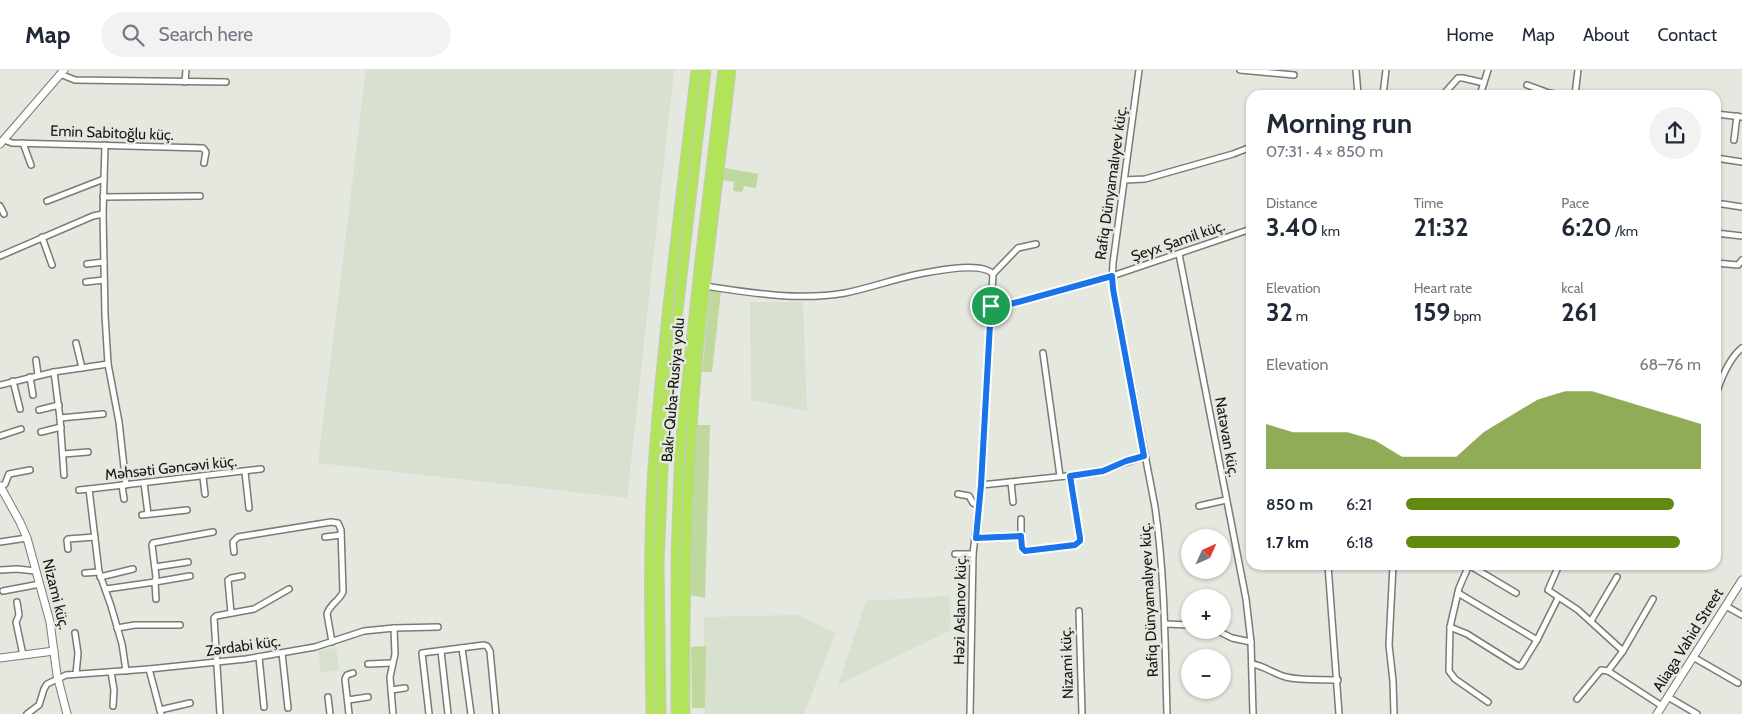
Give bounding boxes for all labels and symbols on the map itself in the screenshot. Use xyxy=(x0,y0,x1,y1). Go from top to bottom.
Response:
street label: Rafiq Dünyamalıyev küç. xyxy=(1091,105,1131,261)
street label: Emin Sabitoğlu küç. xyxy=(50,122,174,144)
street label: Şeyx Şamil küç. xyxy=(1129,217,1227,265)
pin xyxy=(970,285,1012,327)
street label: Bakı-Quba-Rusiya yolu xyxy=(658,317,688,463)
street label: Natəvan küç. xyxy=(1211,396,1243,478)
street label: Məhsəti Gəncəvi küç. xyxy=(104,452,238,484)
street label: Rafiq Dünyamalıyev küç. xyxy=(1136,522,1162,678)
north arrow xyxy=(1181,529,1231,579)
street label: Həzi Aslanov küç. xyxy=(950,555,970,665)
street label: Nizami küç. xyxy=(39,557,73,631)
street label: Aliaga Vahid Street xyxy=(1649,585,1727,695)
street label: Nizami küç. xyxy=(1057,627,1077,699)
street label: Zərdabi küç. xyxy=(204,632,282,660)

